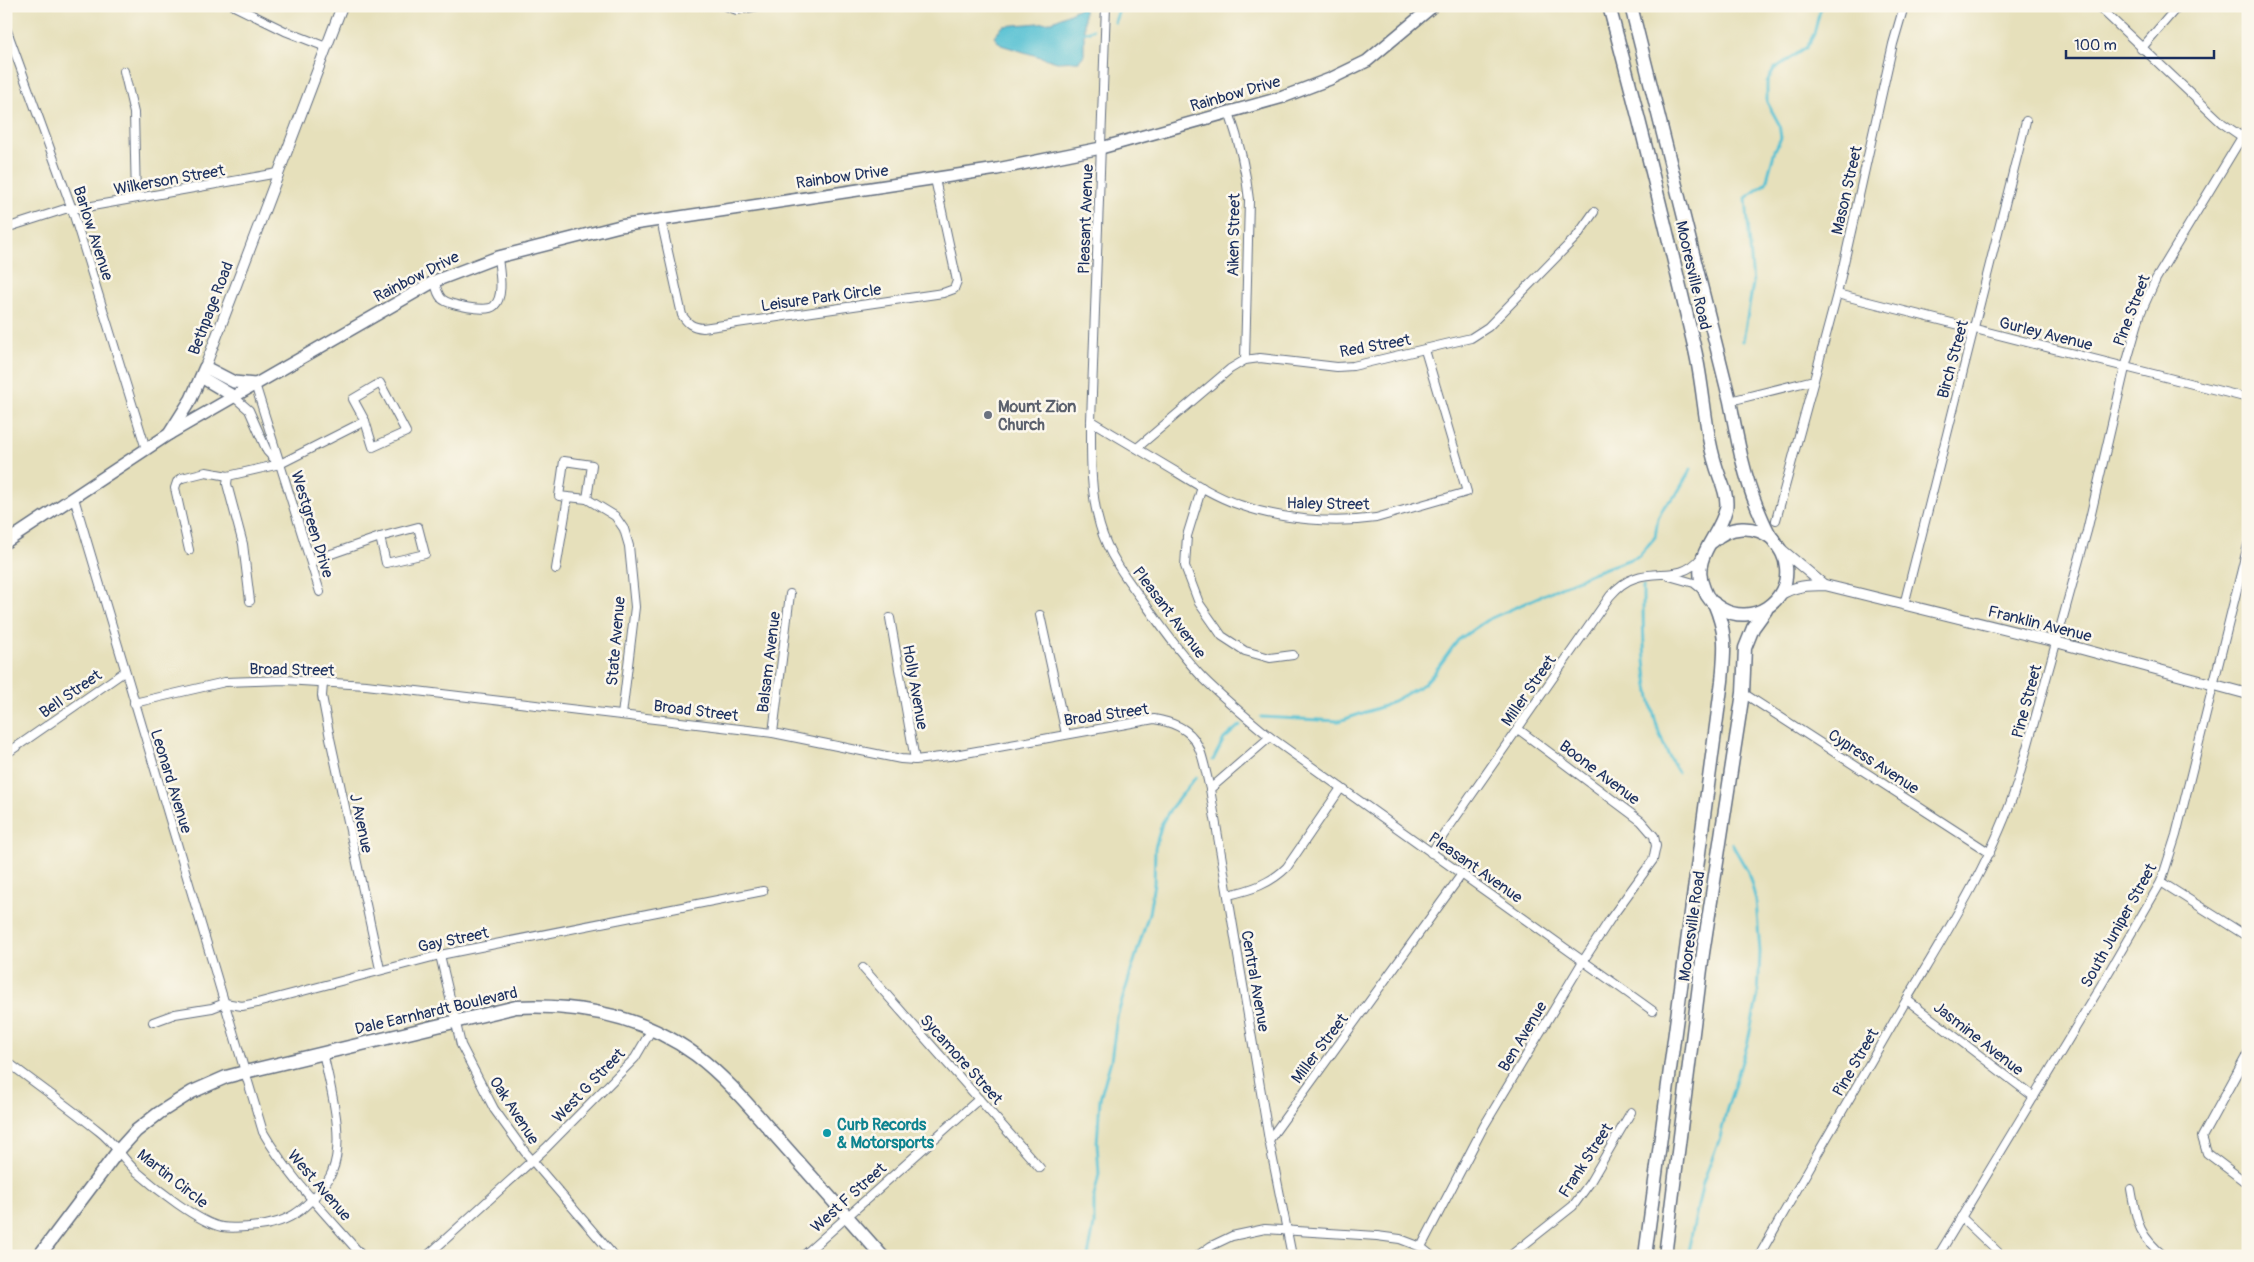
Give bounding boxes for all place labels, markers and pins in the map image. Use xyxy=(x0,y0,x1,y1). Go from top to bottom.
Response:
place label: Mount Zion Church xyxy=(998,397,1076,435)
marker: Mount Zion Church xyxy=(982,409,994,421)
place label: Curb Records & Motorsports xyxy=(837,1115,935,1153)
marker: Curb Records & Motorsports xyxy=(821,1127,833,1139)

